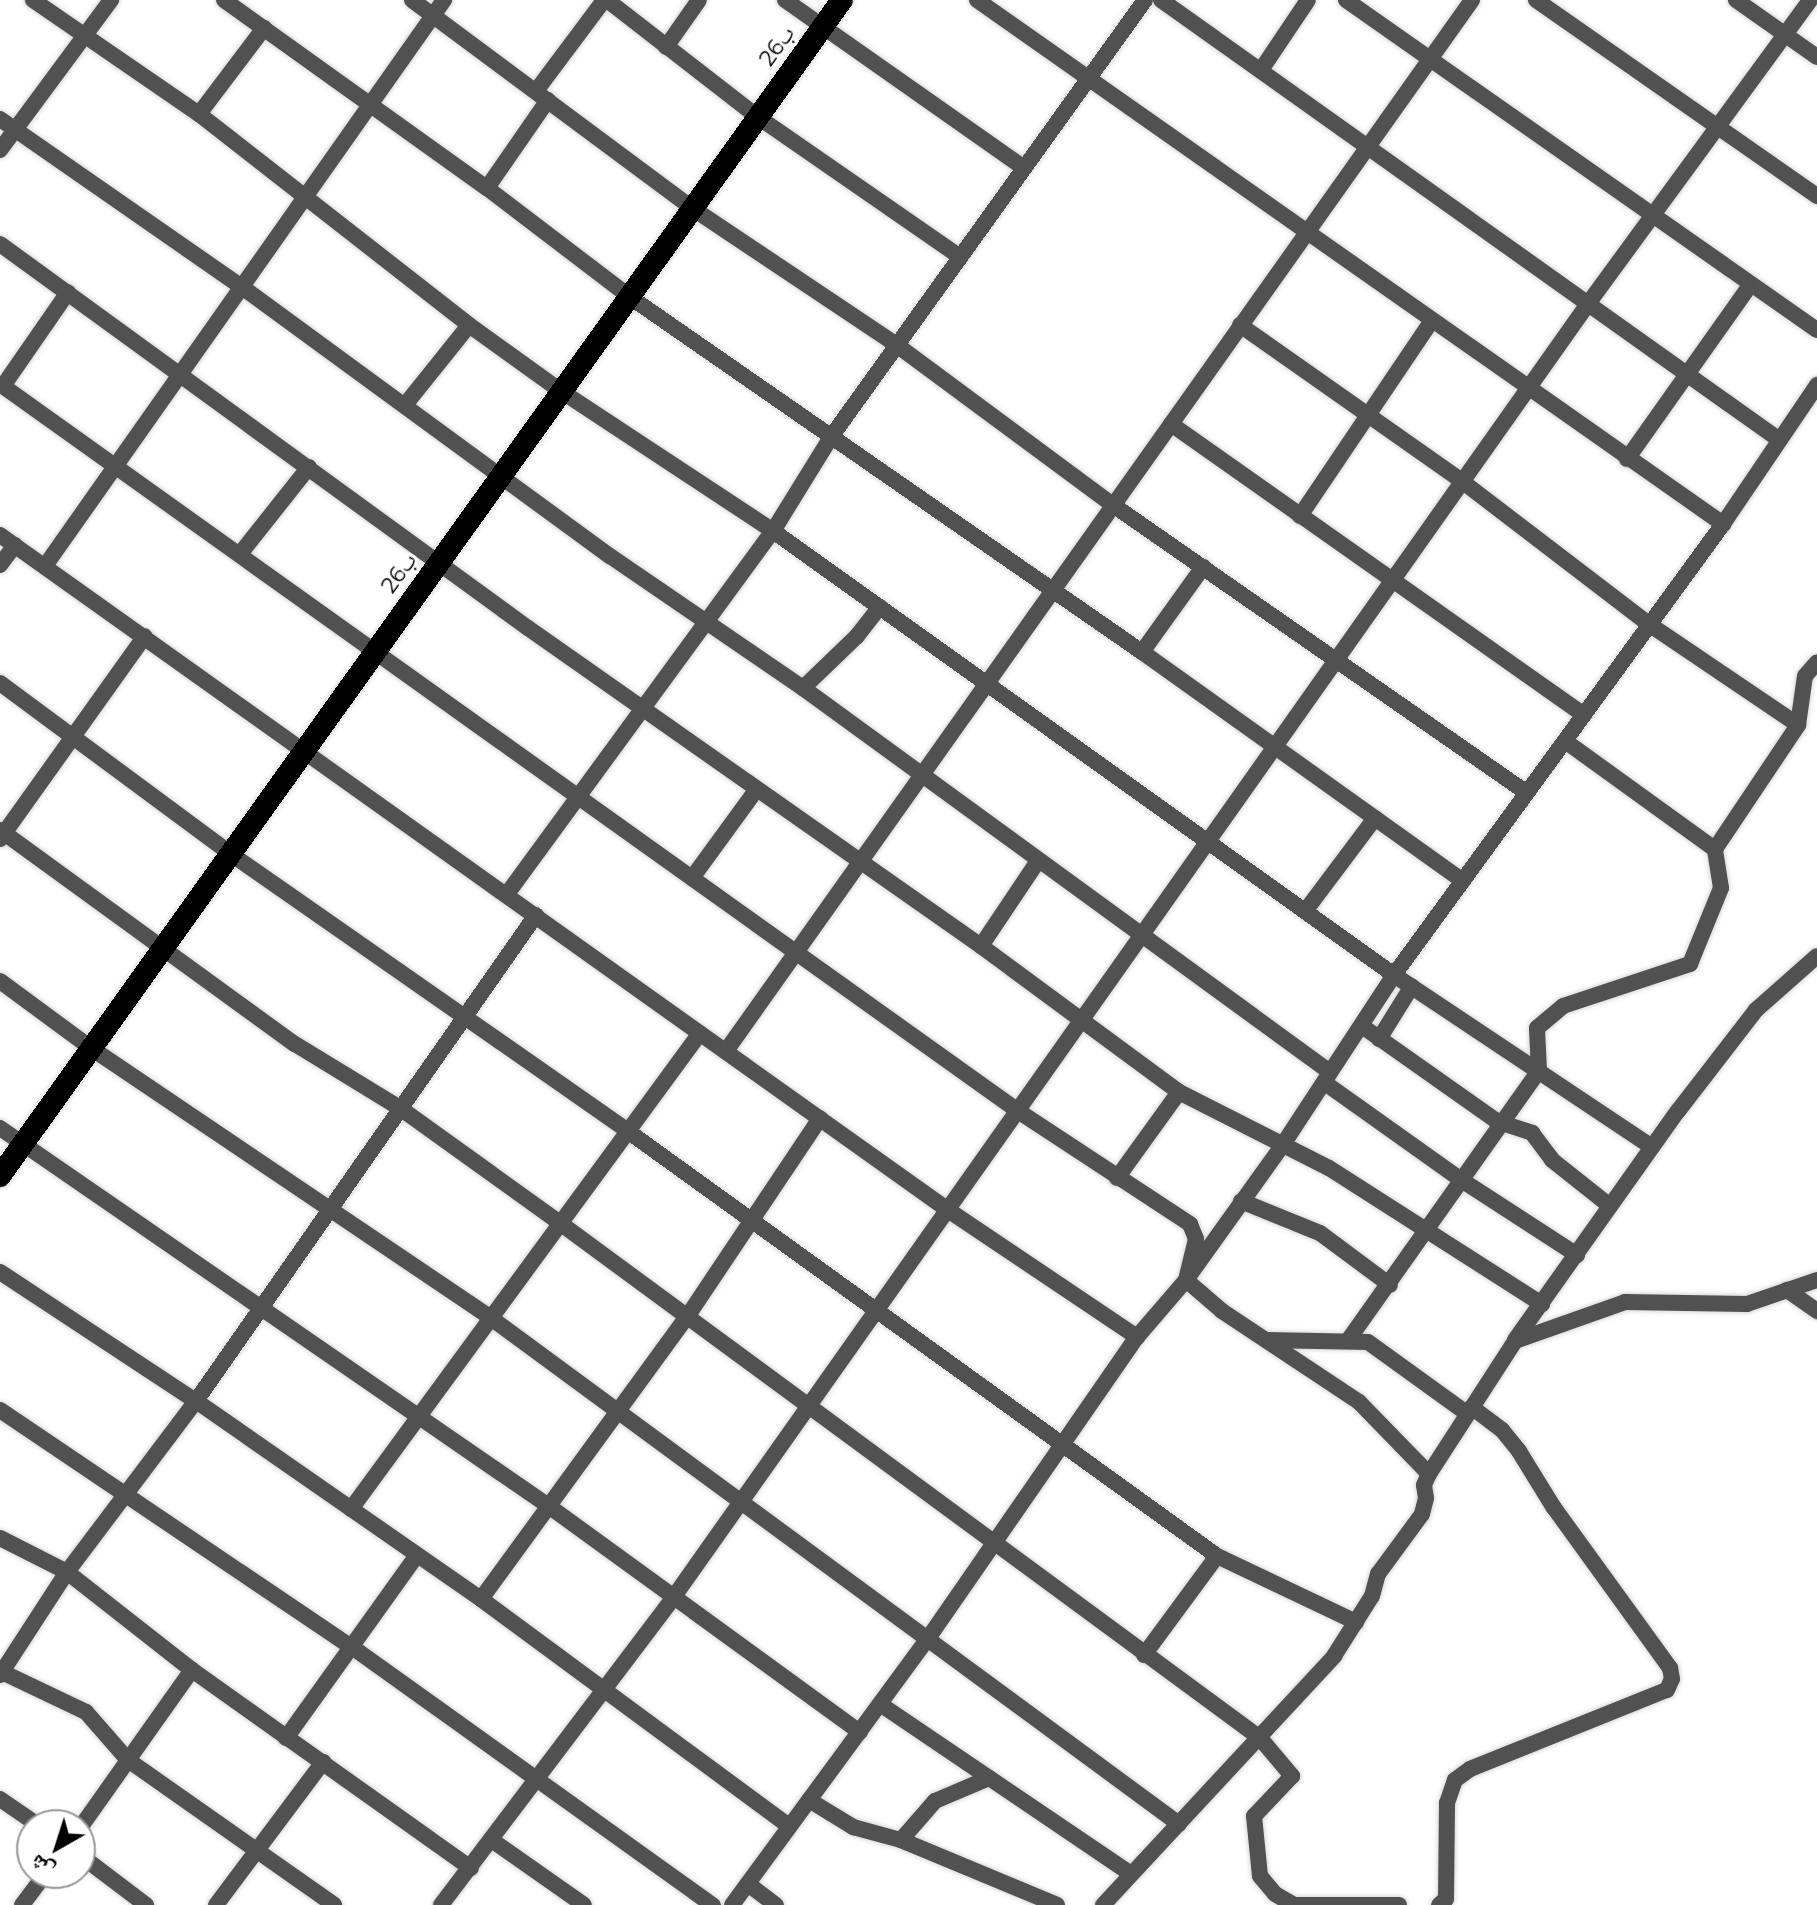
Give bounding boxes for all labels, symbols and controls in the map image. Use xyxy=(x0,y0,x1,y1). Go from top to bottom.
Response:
street label: 26ب xyxy=(754,21,800,71)
street label: 26ب xyxy=(376,548,422,598)
north arrow xyxy=(16,1809,96,1889)
text: ش xyxy=(24,1849,59,1884)

